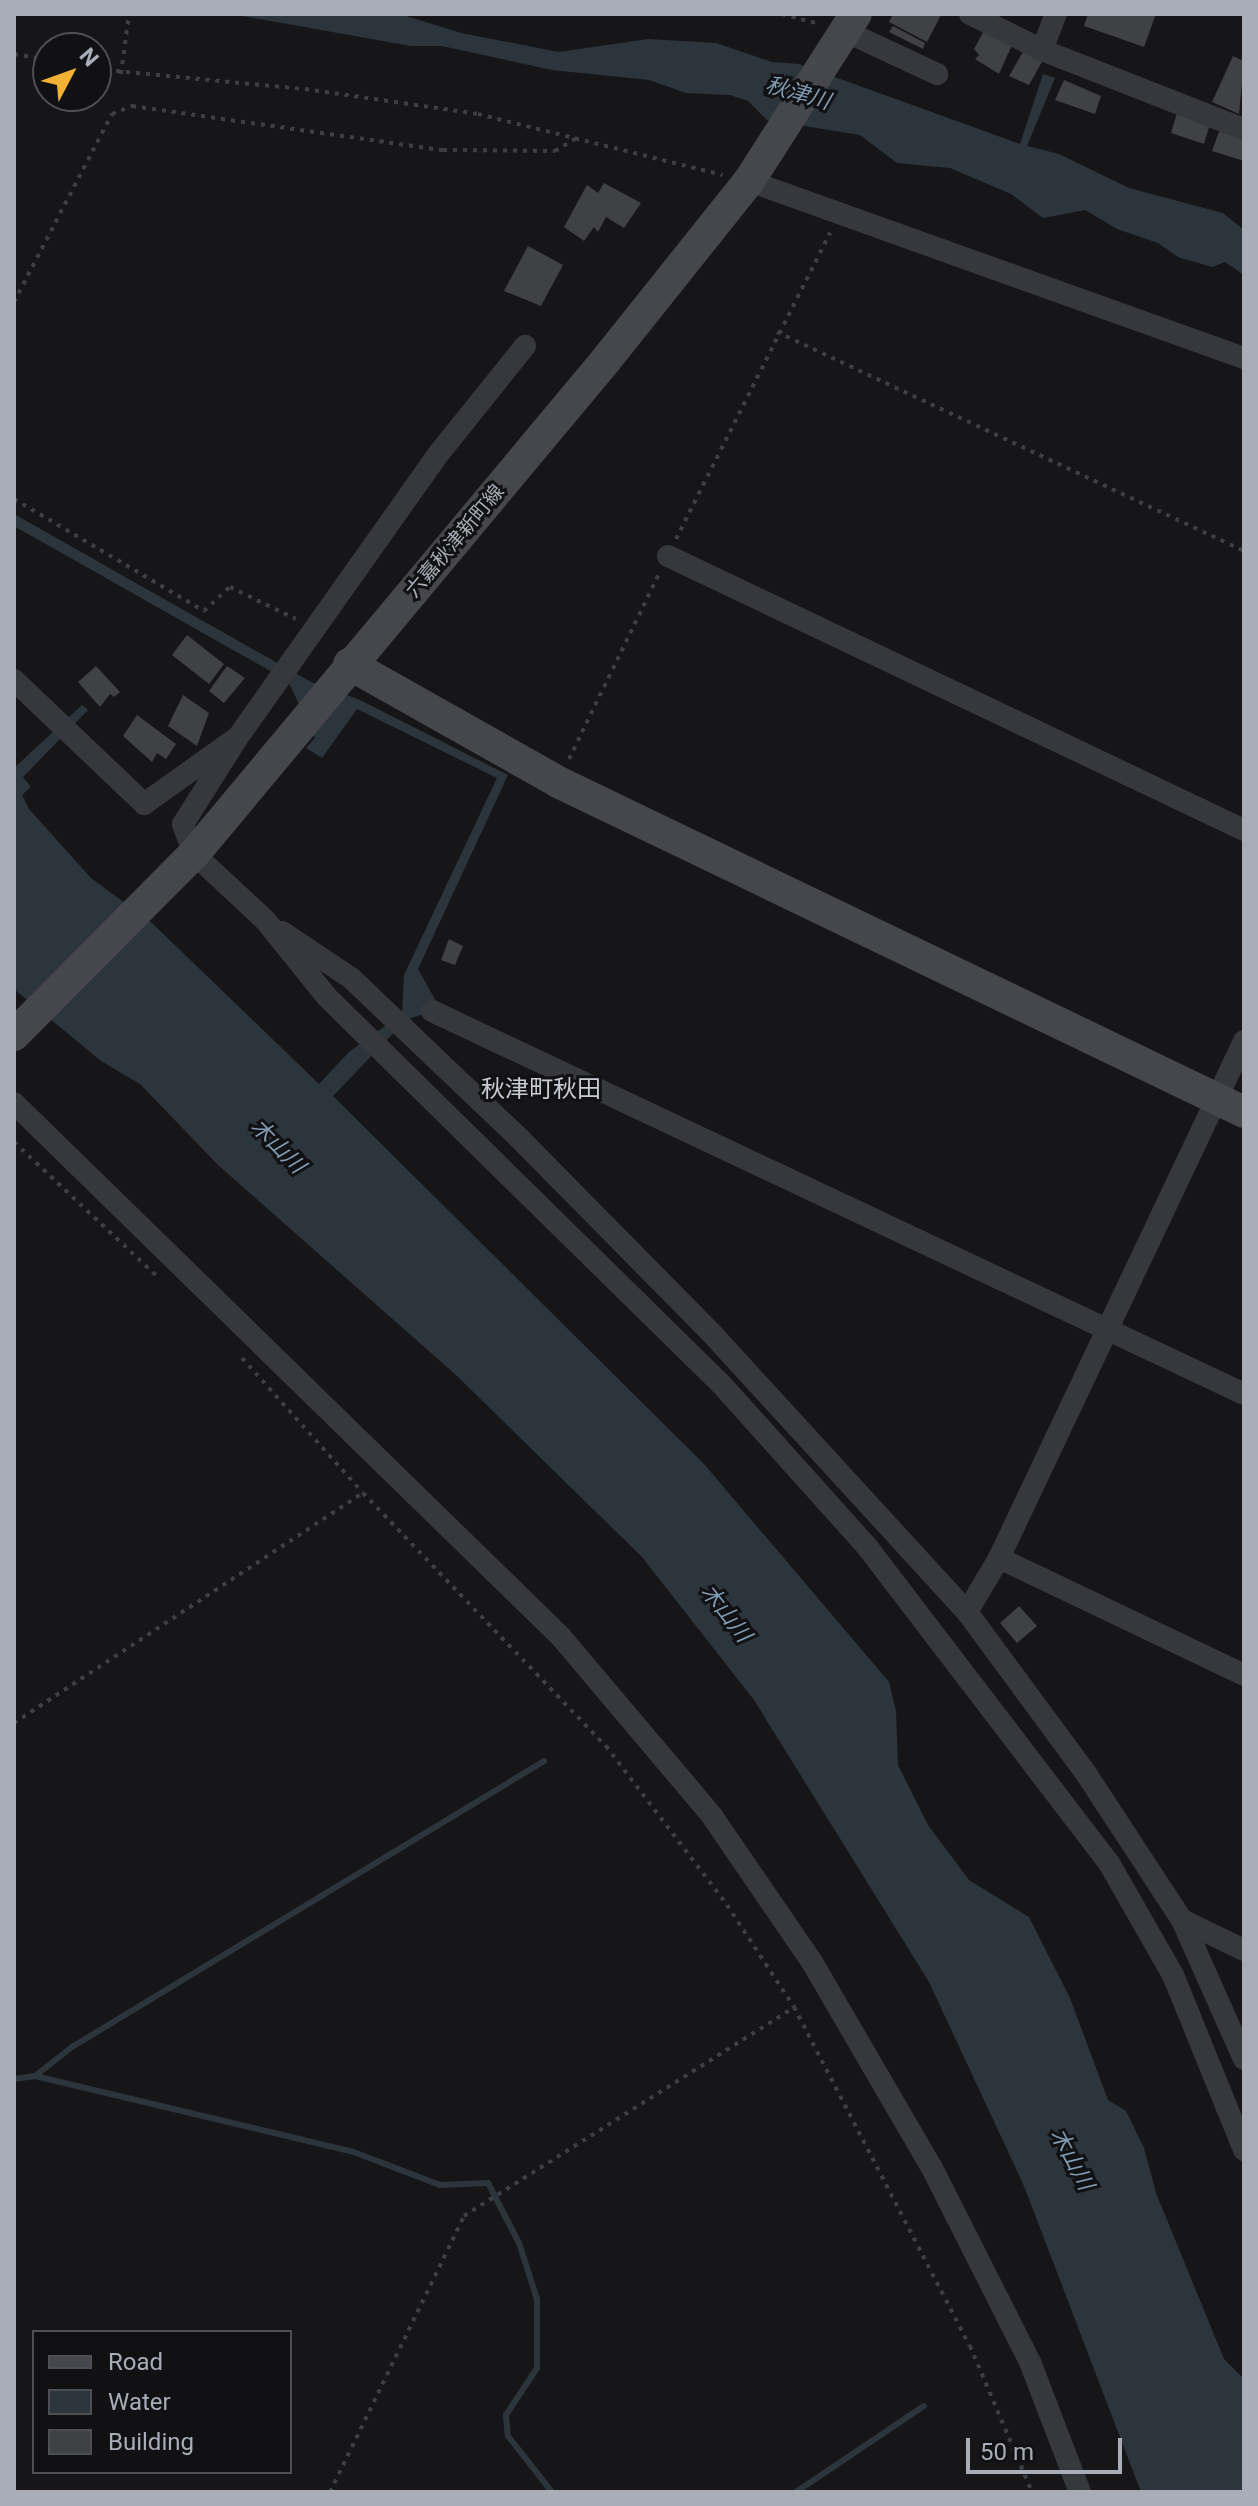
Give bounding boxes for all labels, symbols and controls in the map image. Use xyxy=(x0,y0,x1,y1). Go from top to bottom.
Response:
north arrow xyxy=(32,32,112,112)
text: N xyxy=(74,43,104,71)
water label: 秋津川 xyxy=(763,71,833,115)
street label: 六嘉秋津新町線 xyxy=(401,480,509,602)
district label: 秋津町秋田 xyxy=(481,1076,601,1104)
water label: 木山川 xyxy=(245,1113,311,1179)
water label: 木山川 xyxy=(695,1579,757,1647)
water label: 木山川 xyxy=(1045,2124,1099,2194)
legend xyxy=(32,2330,292,2474)
text: Road xyxy=(108,2348,163,2376)
text: Water xyxy=(108,2388,171,2416)
scale bar xyxy=(970,2422,1126,2472)
text: Building xyxy=(108,2428,194,2456)
text: 50 m xyxy=(980,2438,1034,2466)

